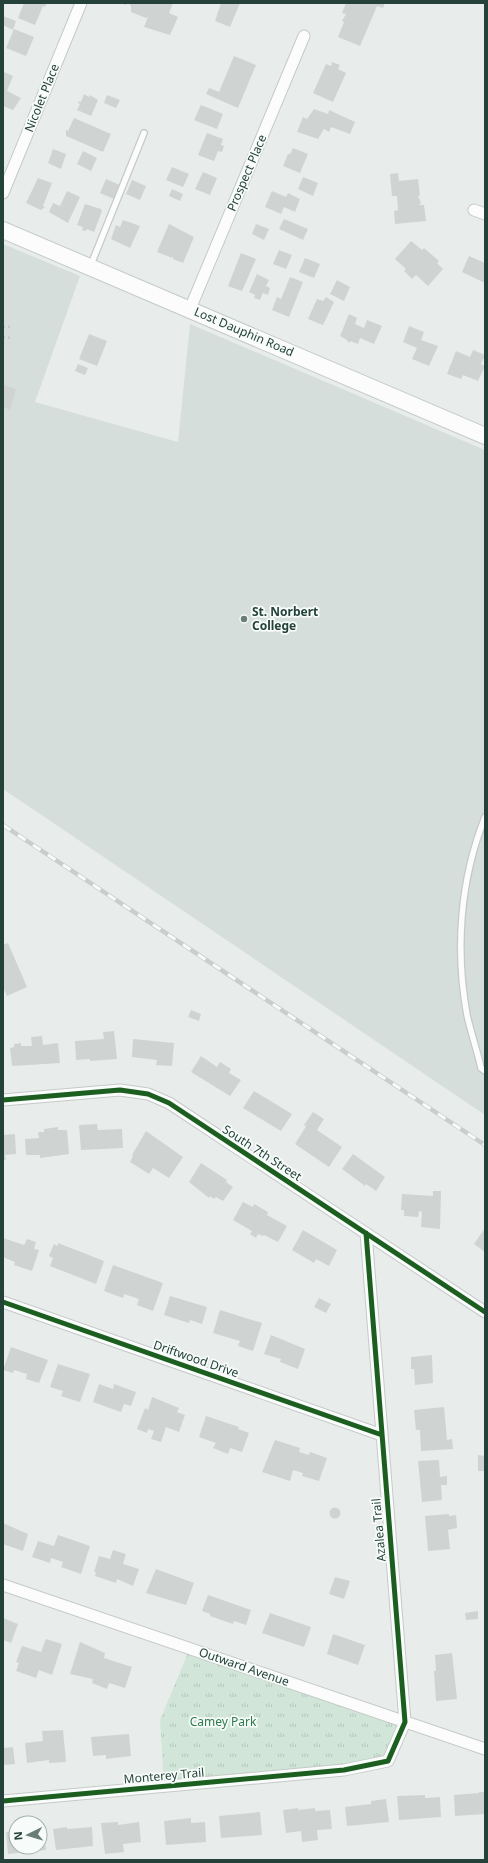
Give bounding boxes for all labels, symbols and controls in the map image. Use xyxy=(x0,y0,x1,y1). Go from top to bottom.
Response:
street label: Nicolet Place xyxy=(20,61,63,134)
street label: Prospect Place xyxy=(223,132,270,214)
street label: Lost Dauphin Road xyxy=(192,303,297,360)
place label: St. Norbert College xyxy=(252,603,318,634)
marker: St. Norbert College xyxy=(239,614,249,624)
street label: South 7th Street xyxy=(219,1121,306,1185)
street label: Driftwood Drive xyxy=(151,1336,241,1381)
street label: Azalea Trail xyxy=(367,1498,390,1562)
street label: Outward Avenue xyxy=(197,1643,292,1690)
park label: Camey Park xyxy=(190,1713,257,1730)
street label: Monterey Trail xyxy=(123,1764,205,1787)
north arrow xyxy=(8,1815,48,1855)
text: N xyxy=(10,1831,25,1841)

